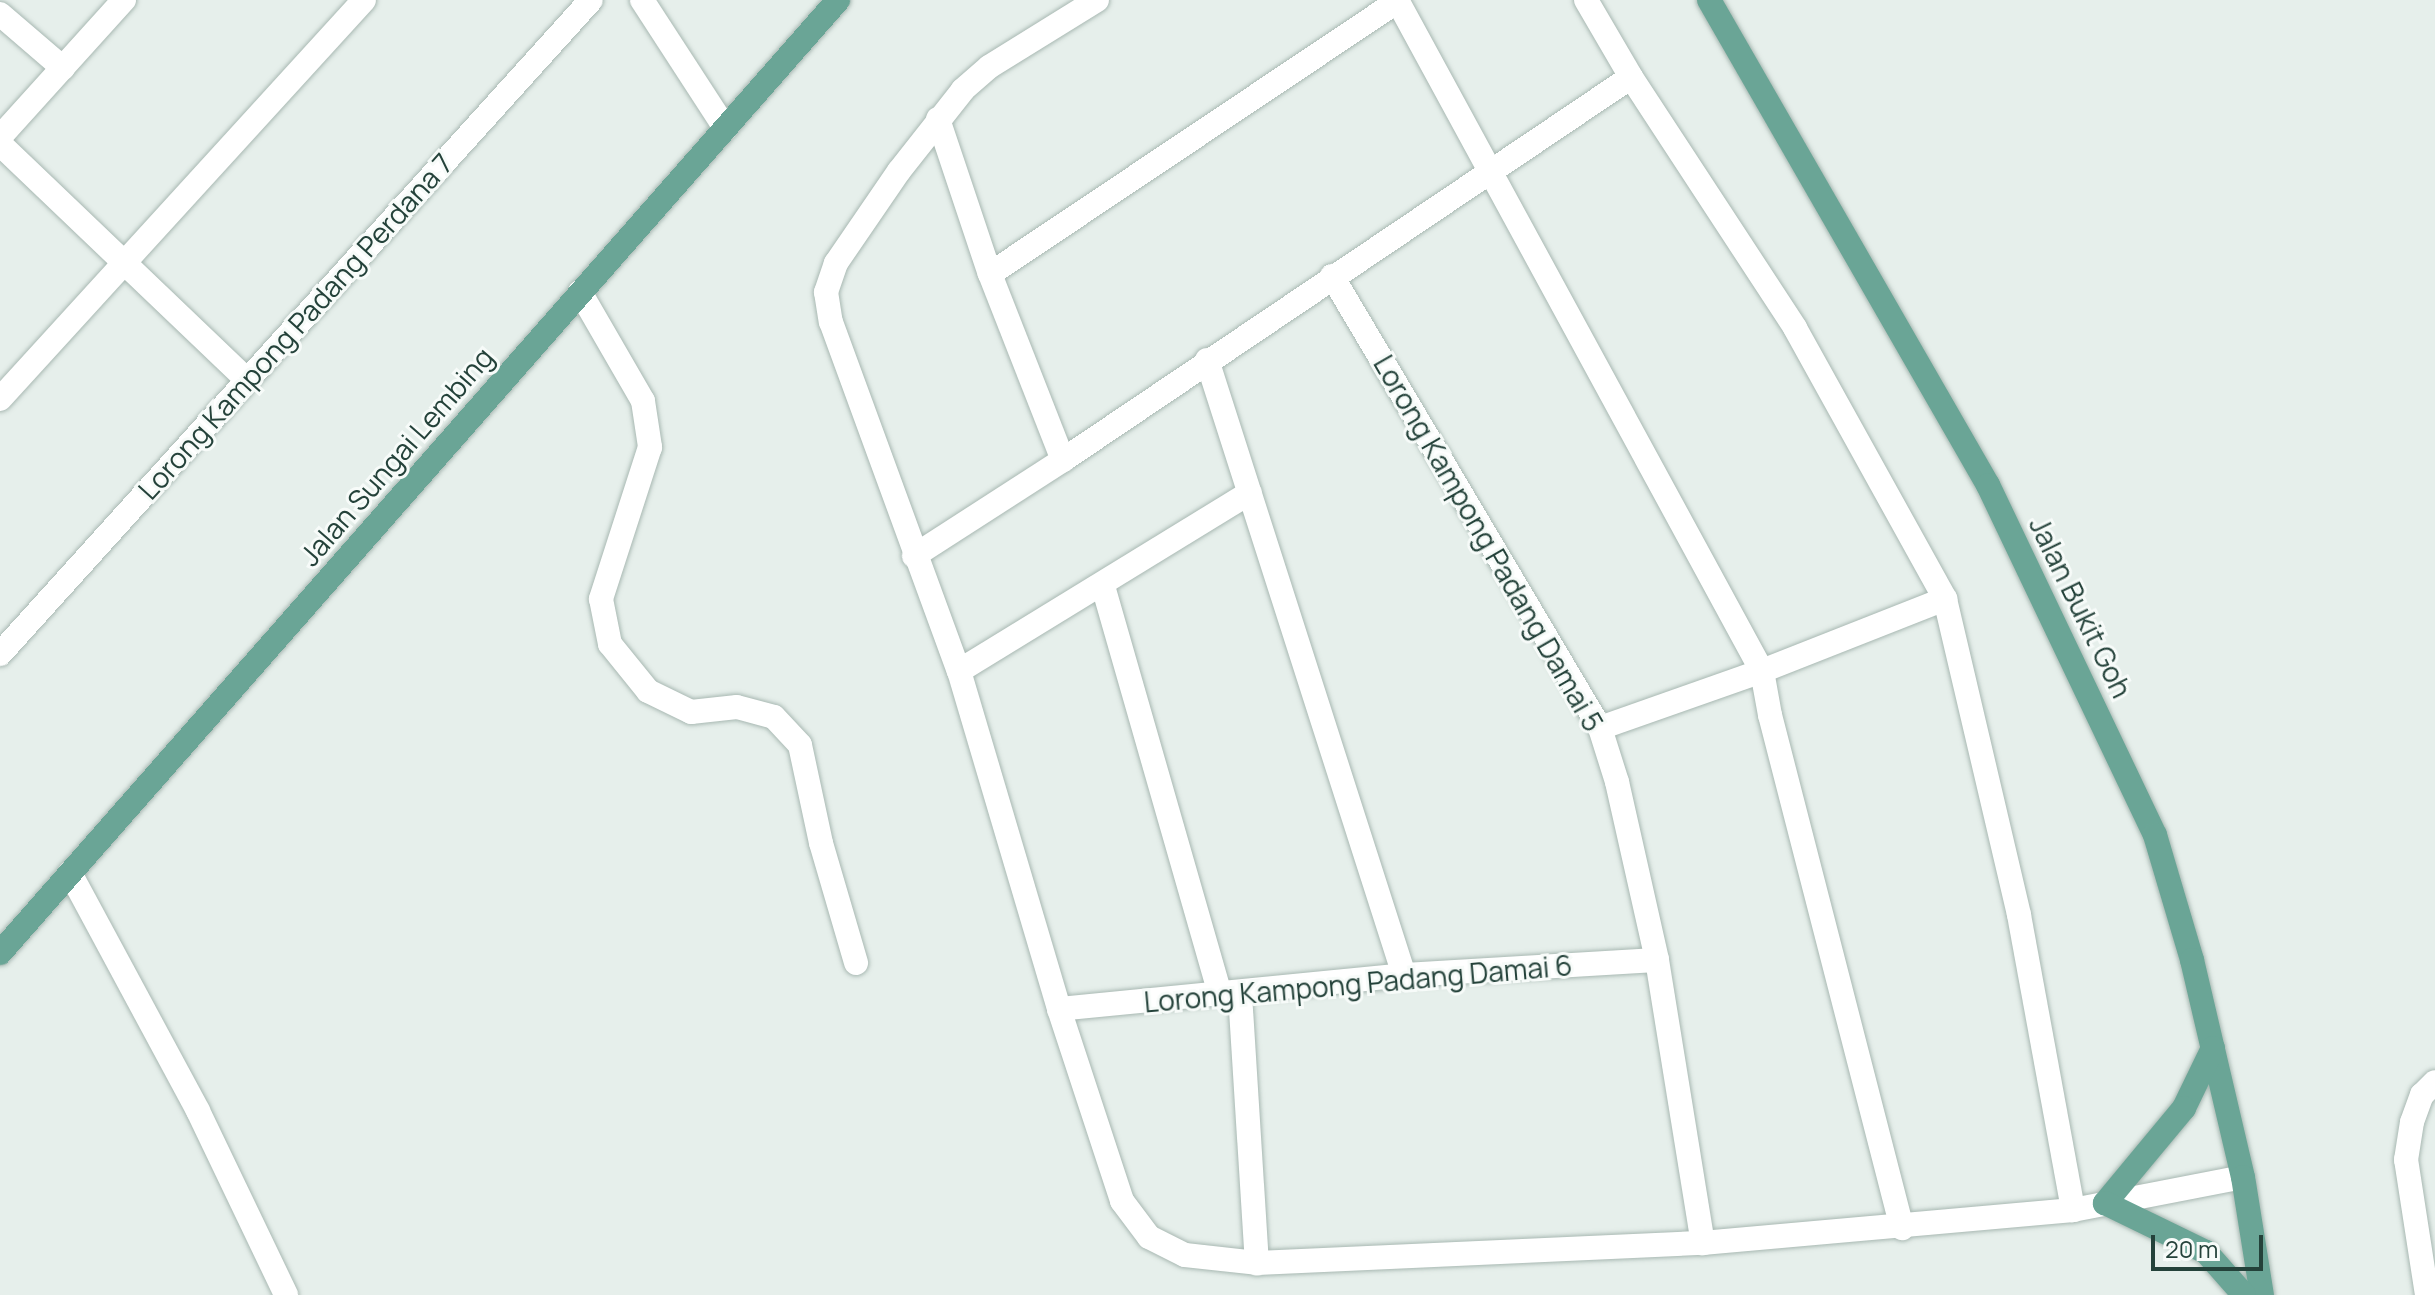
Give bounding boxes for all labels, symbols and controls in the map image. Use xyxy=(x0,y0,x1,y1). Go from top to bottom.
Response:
street label: Lorong Kampong Padang Perdana 7 xyxy=(131,146,459,506)
street label: Jalan Sungai Lembing xyxy=(292,340,500,572)
street label: Lorong Kampong Padang Damai 5 xyxy=(1367,349,1611,737)
street label: Jalan Bukit Goh xyxy=(2023,511,2139,703)
street label: Lorong Kampong Padang Damai 6 xyxy=(1142,948,1574,1018)
scale bar xyxy=(2155,1219,2267,1269)
text: 20 m xyxy=(2165,1232,2218,1265)

